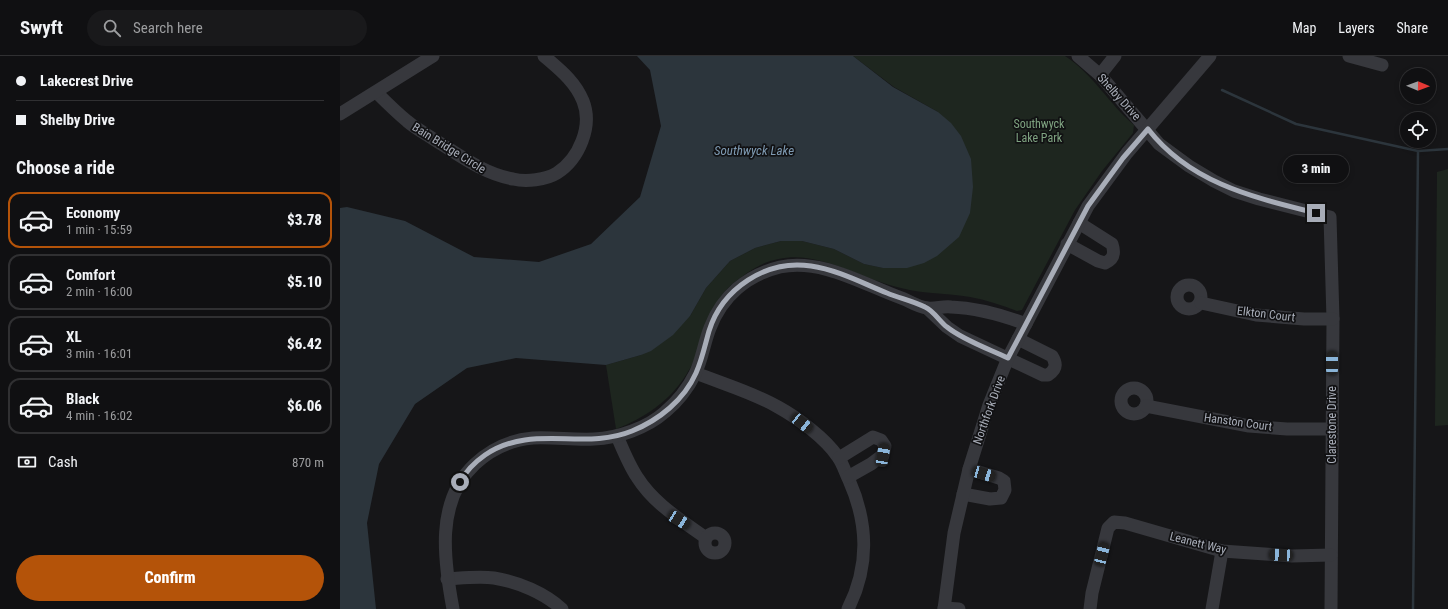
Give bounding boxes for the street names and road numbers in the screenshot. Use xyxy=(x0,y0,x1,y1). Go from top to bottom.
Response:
street label: Shelby Drive xyxy=(1094,71,1144,123)
street label: Bain Bridge Circle xyxy=(410,120,489,176)
street label: Elkton Court xyxy=(1236,304,1296,325)
street label: Northfork Drive xyxy=(970,373,1008,446)
street label: Clarestone Drive xyxy=(1325,386,1339,464)
street label: Hanston Court xyxy=(1203,410,1273,434)
street label: Leanett Way xyxy=(1168,529,1228,557)

